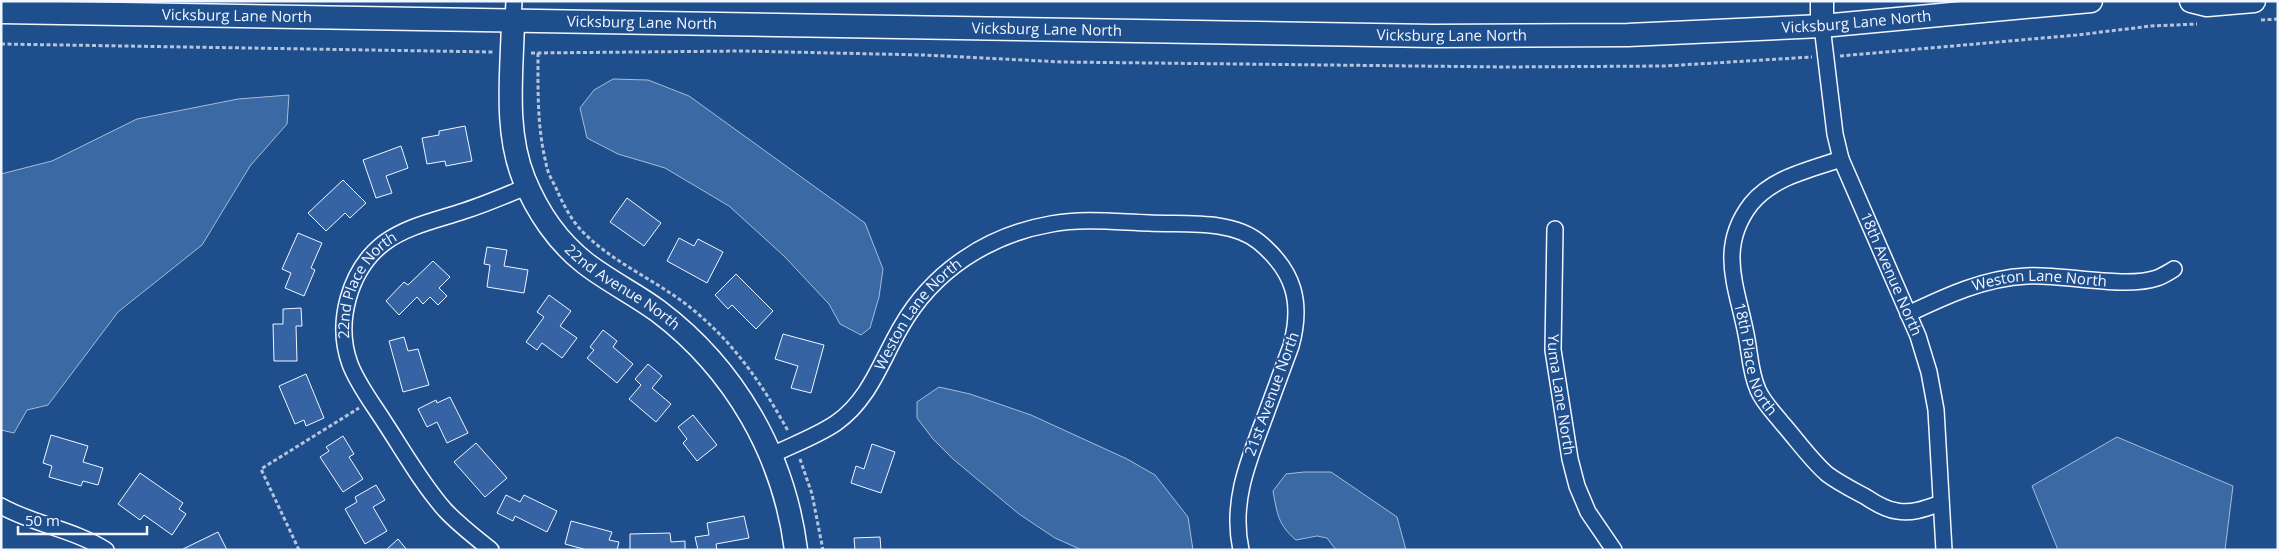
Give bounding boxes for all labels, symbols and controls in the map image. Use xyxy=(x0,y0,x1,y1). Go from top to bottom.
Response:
street label: Vicksburg Lane North xyxy=(162,4,312,26)
street label: Vicksburg Lane North xyxy=(1781,5,1932,37)
street label: Vicksburg Lane North xyxy=(567,10,717,33)
street label: Vicksburg Lane North xyxy=(972,17,1122,40)
street label: Vicksburg Lane North xyxy=(1376,24,1527,45)
street label: 18th Avenue North xyxy=(1856,209,1928,339)
street label: 22nd Place North xyxy=(333,226,400,339)
street label: 22nd Avenue North xyxy=(561,239,685,334)
street label: Weston Lane North xyxy=(869,253,965,373)
street label: Weston Lane North xyxy=(1969,265,2108,295)
street label: 18th Place North xyxy=(1730,300,1782,419)
street label: 21st Avenue North xyxy=(1239,329,1303,458)
street label: Yuma Lane North xyxy=(1544,334,1580,456)
scale bar xyxy=(18,504,146,536)
text: 50 m xyxy=(25,510,60,530)

